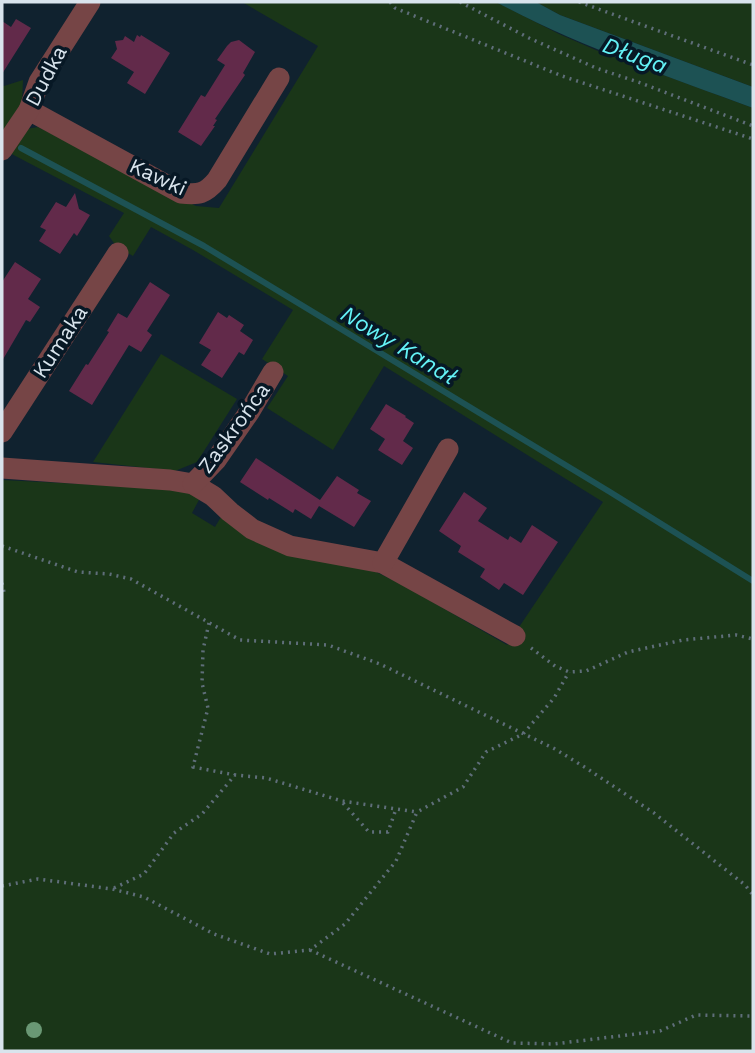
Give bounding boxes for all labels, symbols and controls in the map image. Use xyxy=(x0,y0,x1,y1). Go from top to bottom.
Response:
water label: Długa xyxy=(599,31,671,80)
street label: Dudka xyxy=(19,41,72,110)
street label: Kawki xyxy=(126,152,191,201)
water label: Nowy Kanał xyxy=(336,300,462,391)
street label: Kumaka xyxy=(27,301,92,383)
street label: Zaskrońca xyxy=(192,378,275,478)

